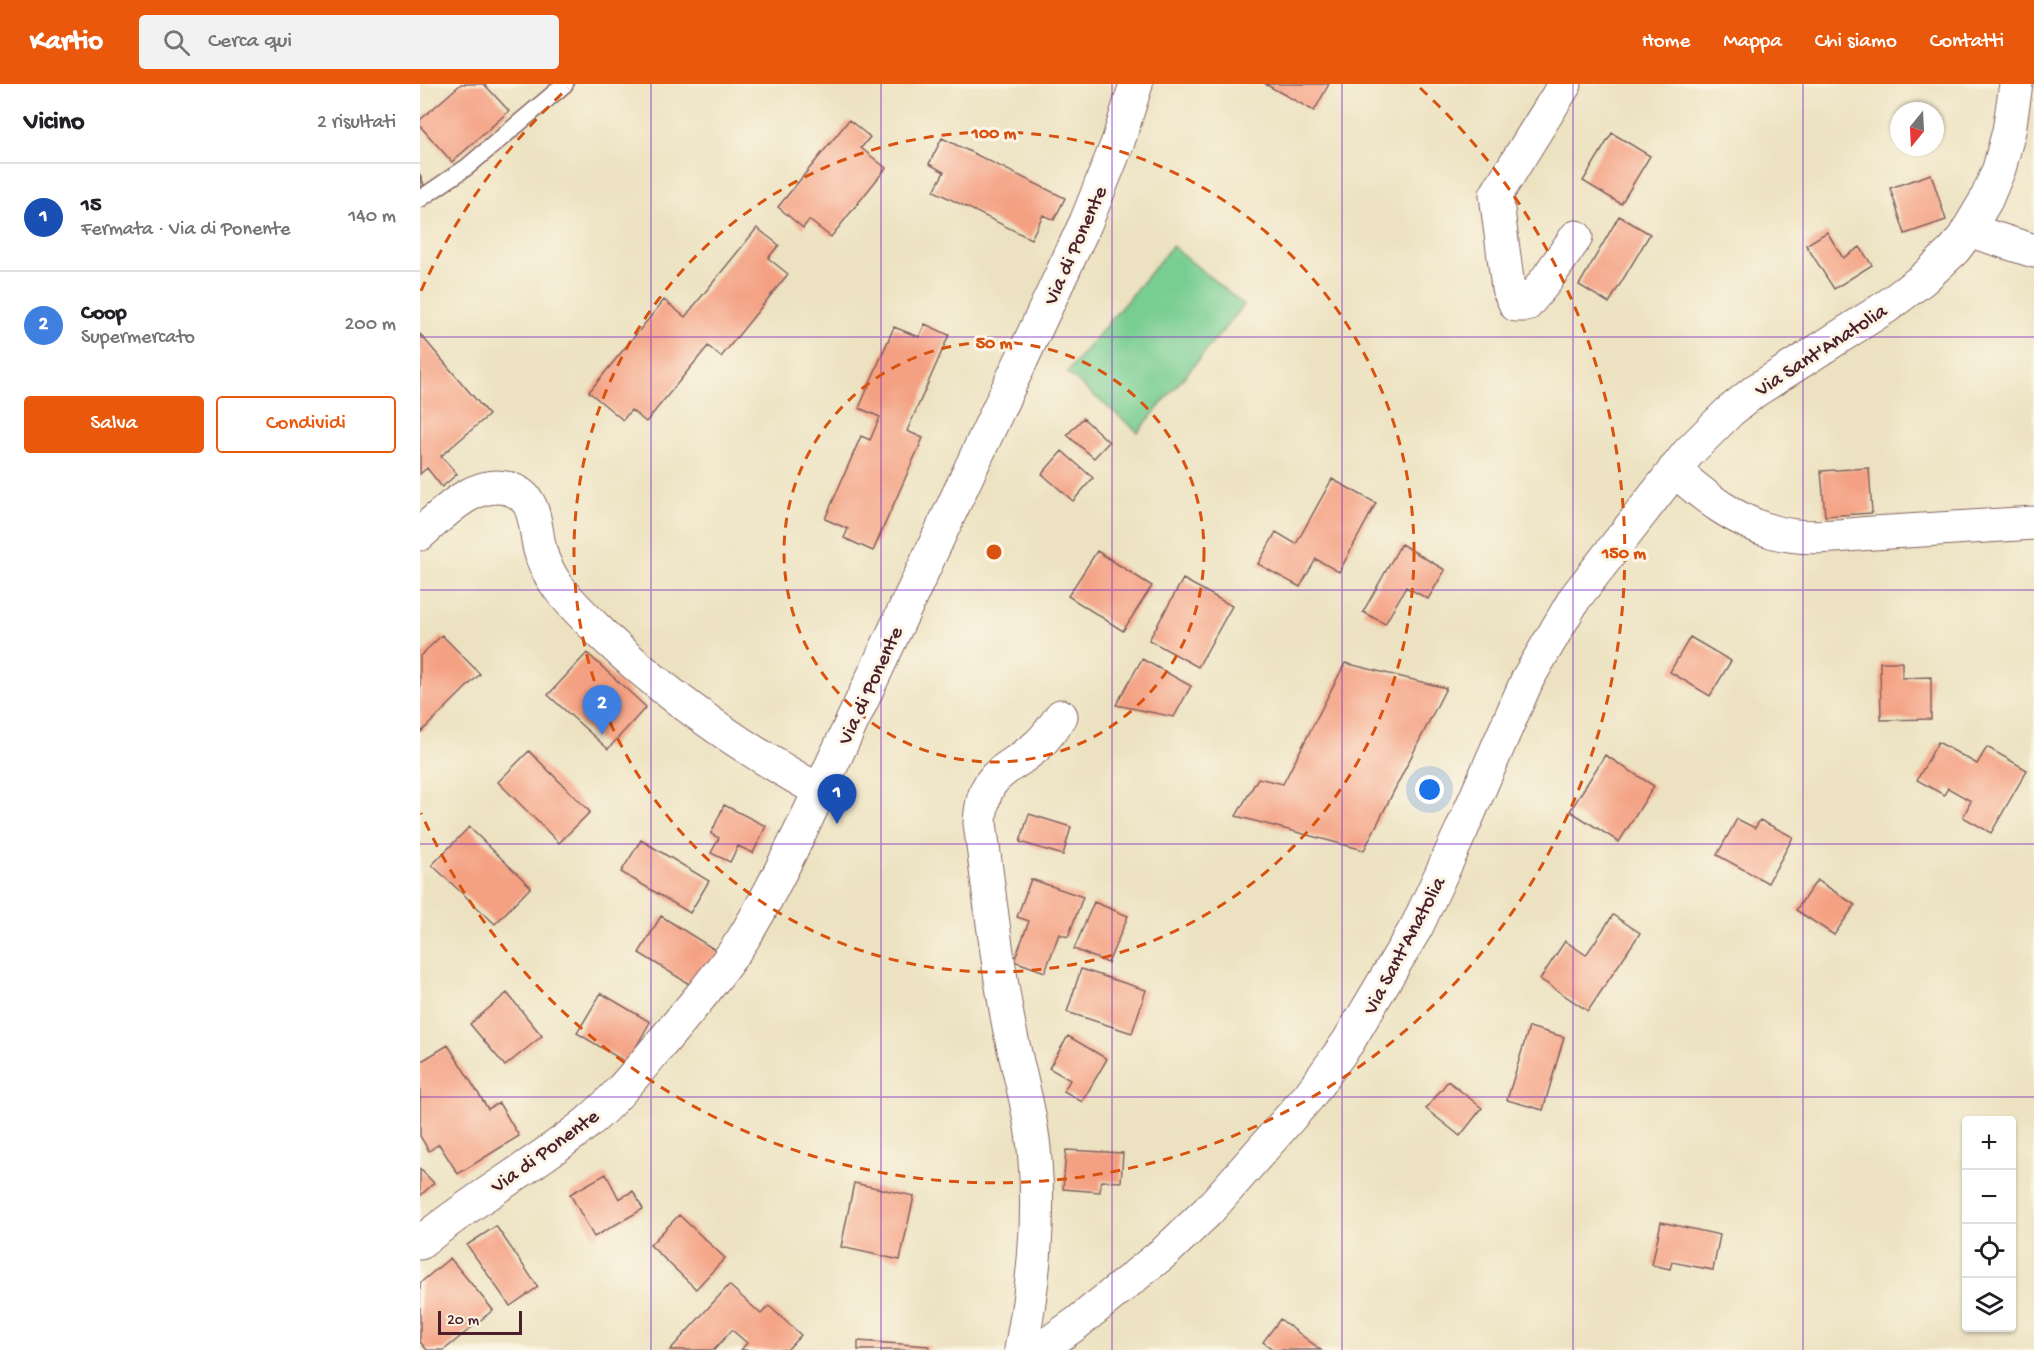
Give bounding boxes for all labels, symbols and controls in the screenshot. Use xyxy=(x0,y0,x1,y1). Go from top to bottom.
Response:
search box xyxy=(139,15,559,69)
text: Kartio xyxy=(30,26,103,59)
icon: search xyxy=(160,26,193,59)
text: Cerca qui xyxy=(208,29,292,55)
text: Home xyxy=(1642,30,1690,55)
text: Mappa xyxy=(1723,30,1782,55)
text: Chi siamo xyxy=(1815,30,1897,55)
text: Contatti xyxy=(1930,30,2004,55)
north arrow xyxy=(1890,102,1944,156)
text: Vicino xyxy=(24,108,84,139)
text: 2 risultati xyxy=(317,112,396,135)
text: 100 m xyxy=(971,124,1017,145)
street label: Via di Ponente xyxy=(1039,182,1115,311)
text: 15 xyxy=(81,193,101,219)
text: 1 xyxy=(39,206,48,229)
text: 140 m xyxy=(348,206,396,229)
text: Fermata · Via di Ponente xyxy=(81,219,290,242)
street label: Via Sant'Anatolia xyxy=(1750,299,1894,404)
text: Coop xyxy=(81,301,127,327)
text: 2 xyxy=(39,314,48,337)
text: 200 m xyxy=(345,314,396,337)
text: Supermercato xyxy=(81,327,195,350)
text: 50 m xyxy=(976,334,1013,355)
button: Salva xyxy=(24,396,204,453)
button: Condividi xyxy=(216,396,396,453)
centre of rings xyxy=(984,542,1004,562)
text: 150 m xyxy=(1601,544,1646,565)
street label: Via di Ponente xyxy=(834,622,911,750)
pin: 2 xyxy=(582,686,621,735)
pin: 1 xyxy=(818,774,856,824)
your location xyxy=(1415,775,1444,804)
street label: Via Sant'Anatolia xyxy=(1359,872,1454,1021)
street label: Via di Ponente xyxy=(486,1105,606,1201)
map controls xyxy=(1962,1116,2016,1332)
button: + xyxy=(1962,1116,2016,1170)
button: − xyxy=(1962,1170,2016,1224)
button: locate xyxy=(1962,1224,2016,1278)
button: layers xyxy=(1962,1278,2016,1332)
scale bar xyxy=(438,1308,522,1336)
text: 20 m xyxy=(447,1312,479,1331)

